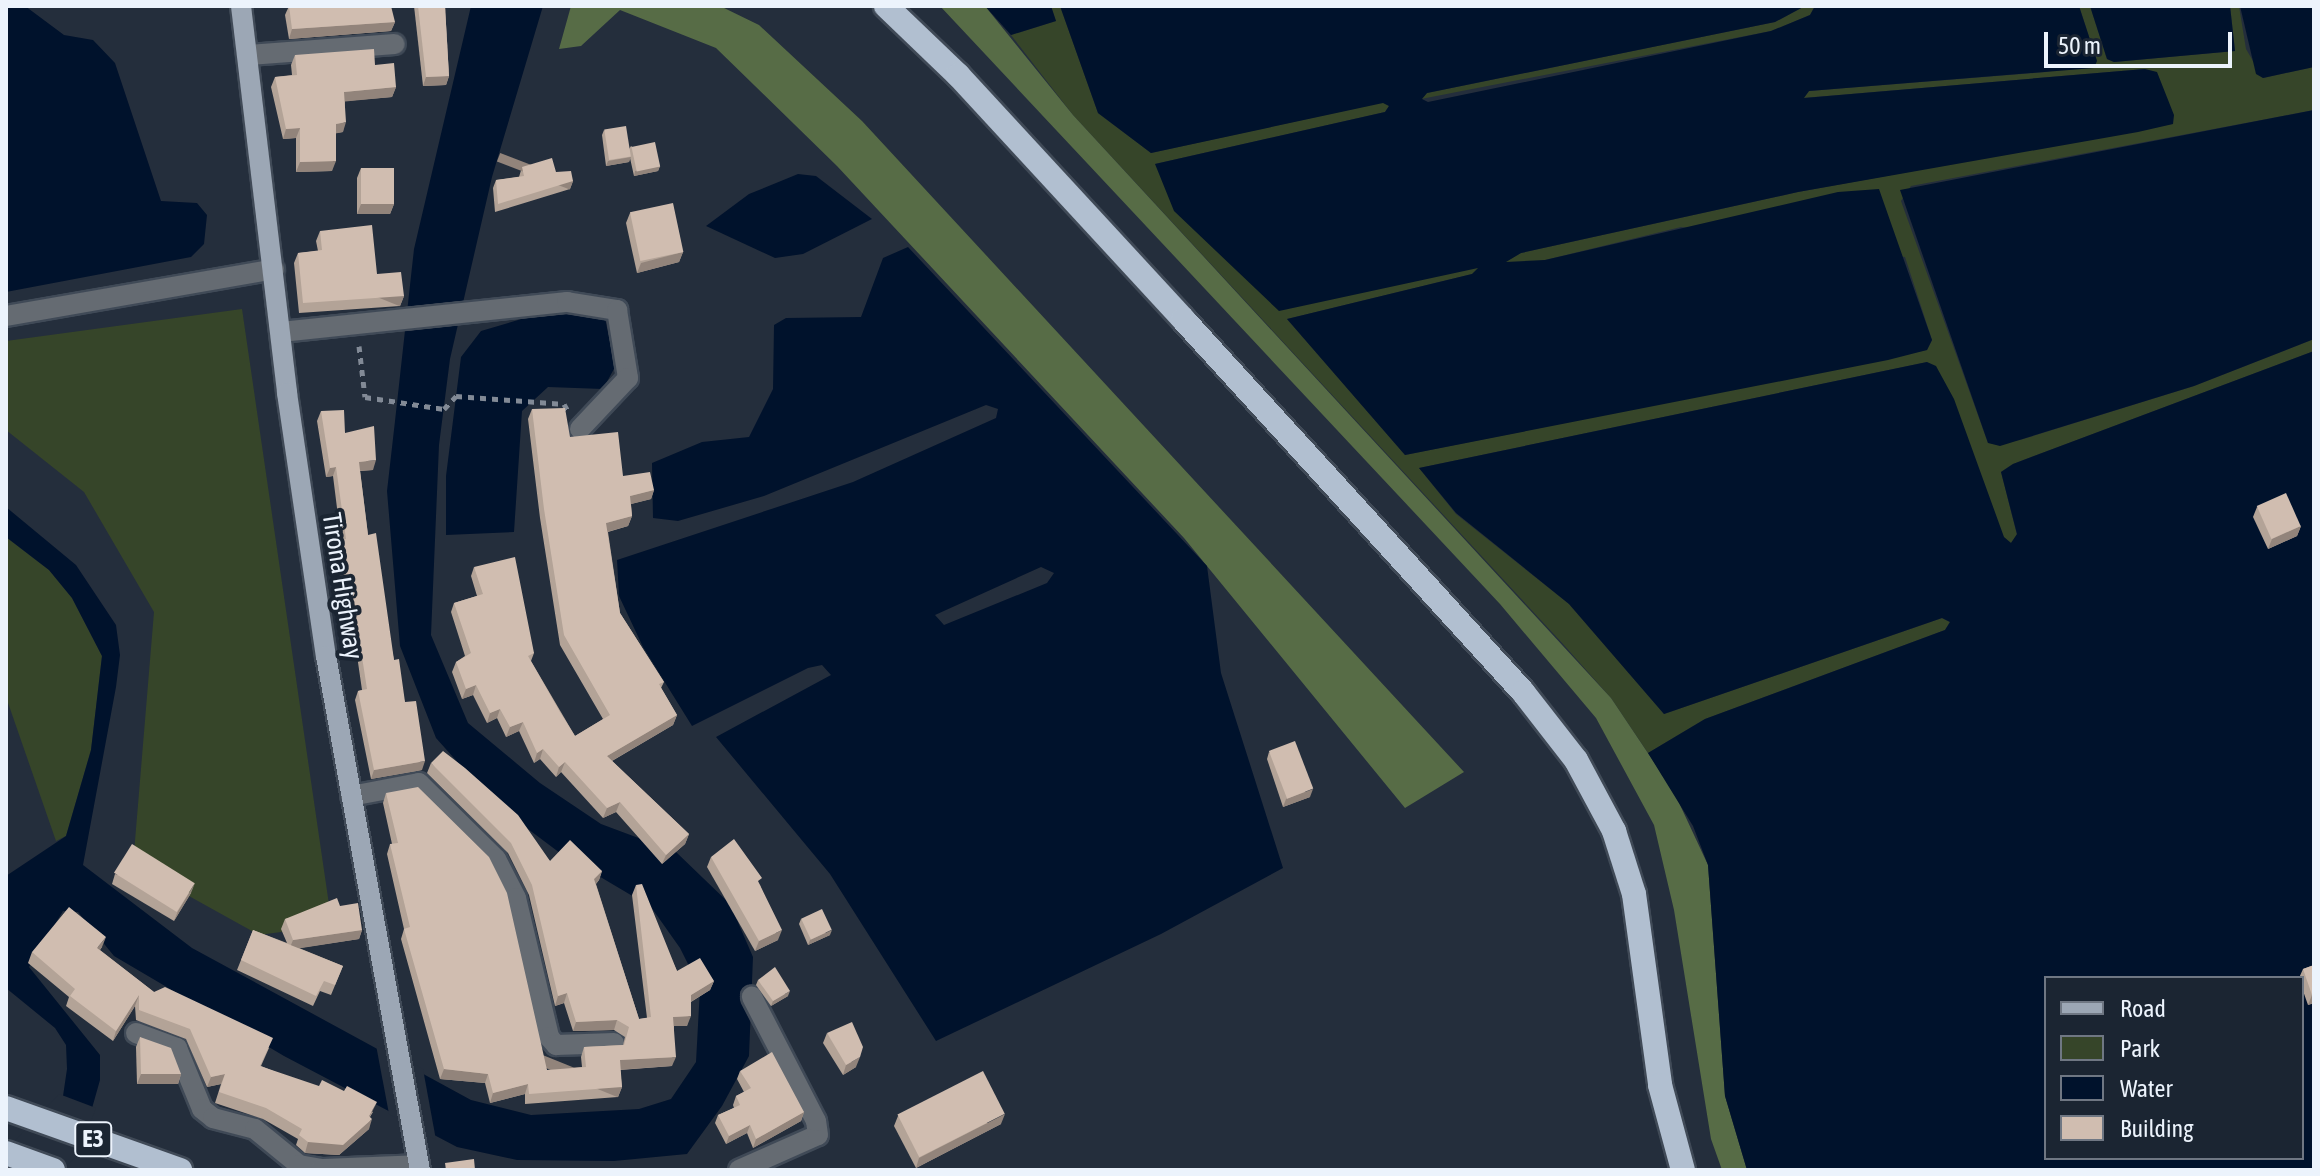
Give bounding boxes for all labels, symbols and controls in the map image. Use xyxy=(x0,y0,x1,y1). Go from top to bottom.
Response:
scale bar xyxy=(2048,16,2236,66)
text: 50 m xyxy=(2058,32,2101,59)
street label: Tirona Highway xyxy=(315,510,369,662)
legend xyxy=(2044,976,2304,1160)
text: Road xyxy=(2120,995,2166,1022)
text: Park xyxy=(2120,1035,2160,1062)
text: Water xyxy=(2120,1075,2173,1102)
text: Building xyxy=(2120,1115,2193,1142)
road number: E3 xyxy=(73,1119,113,1159)

